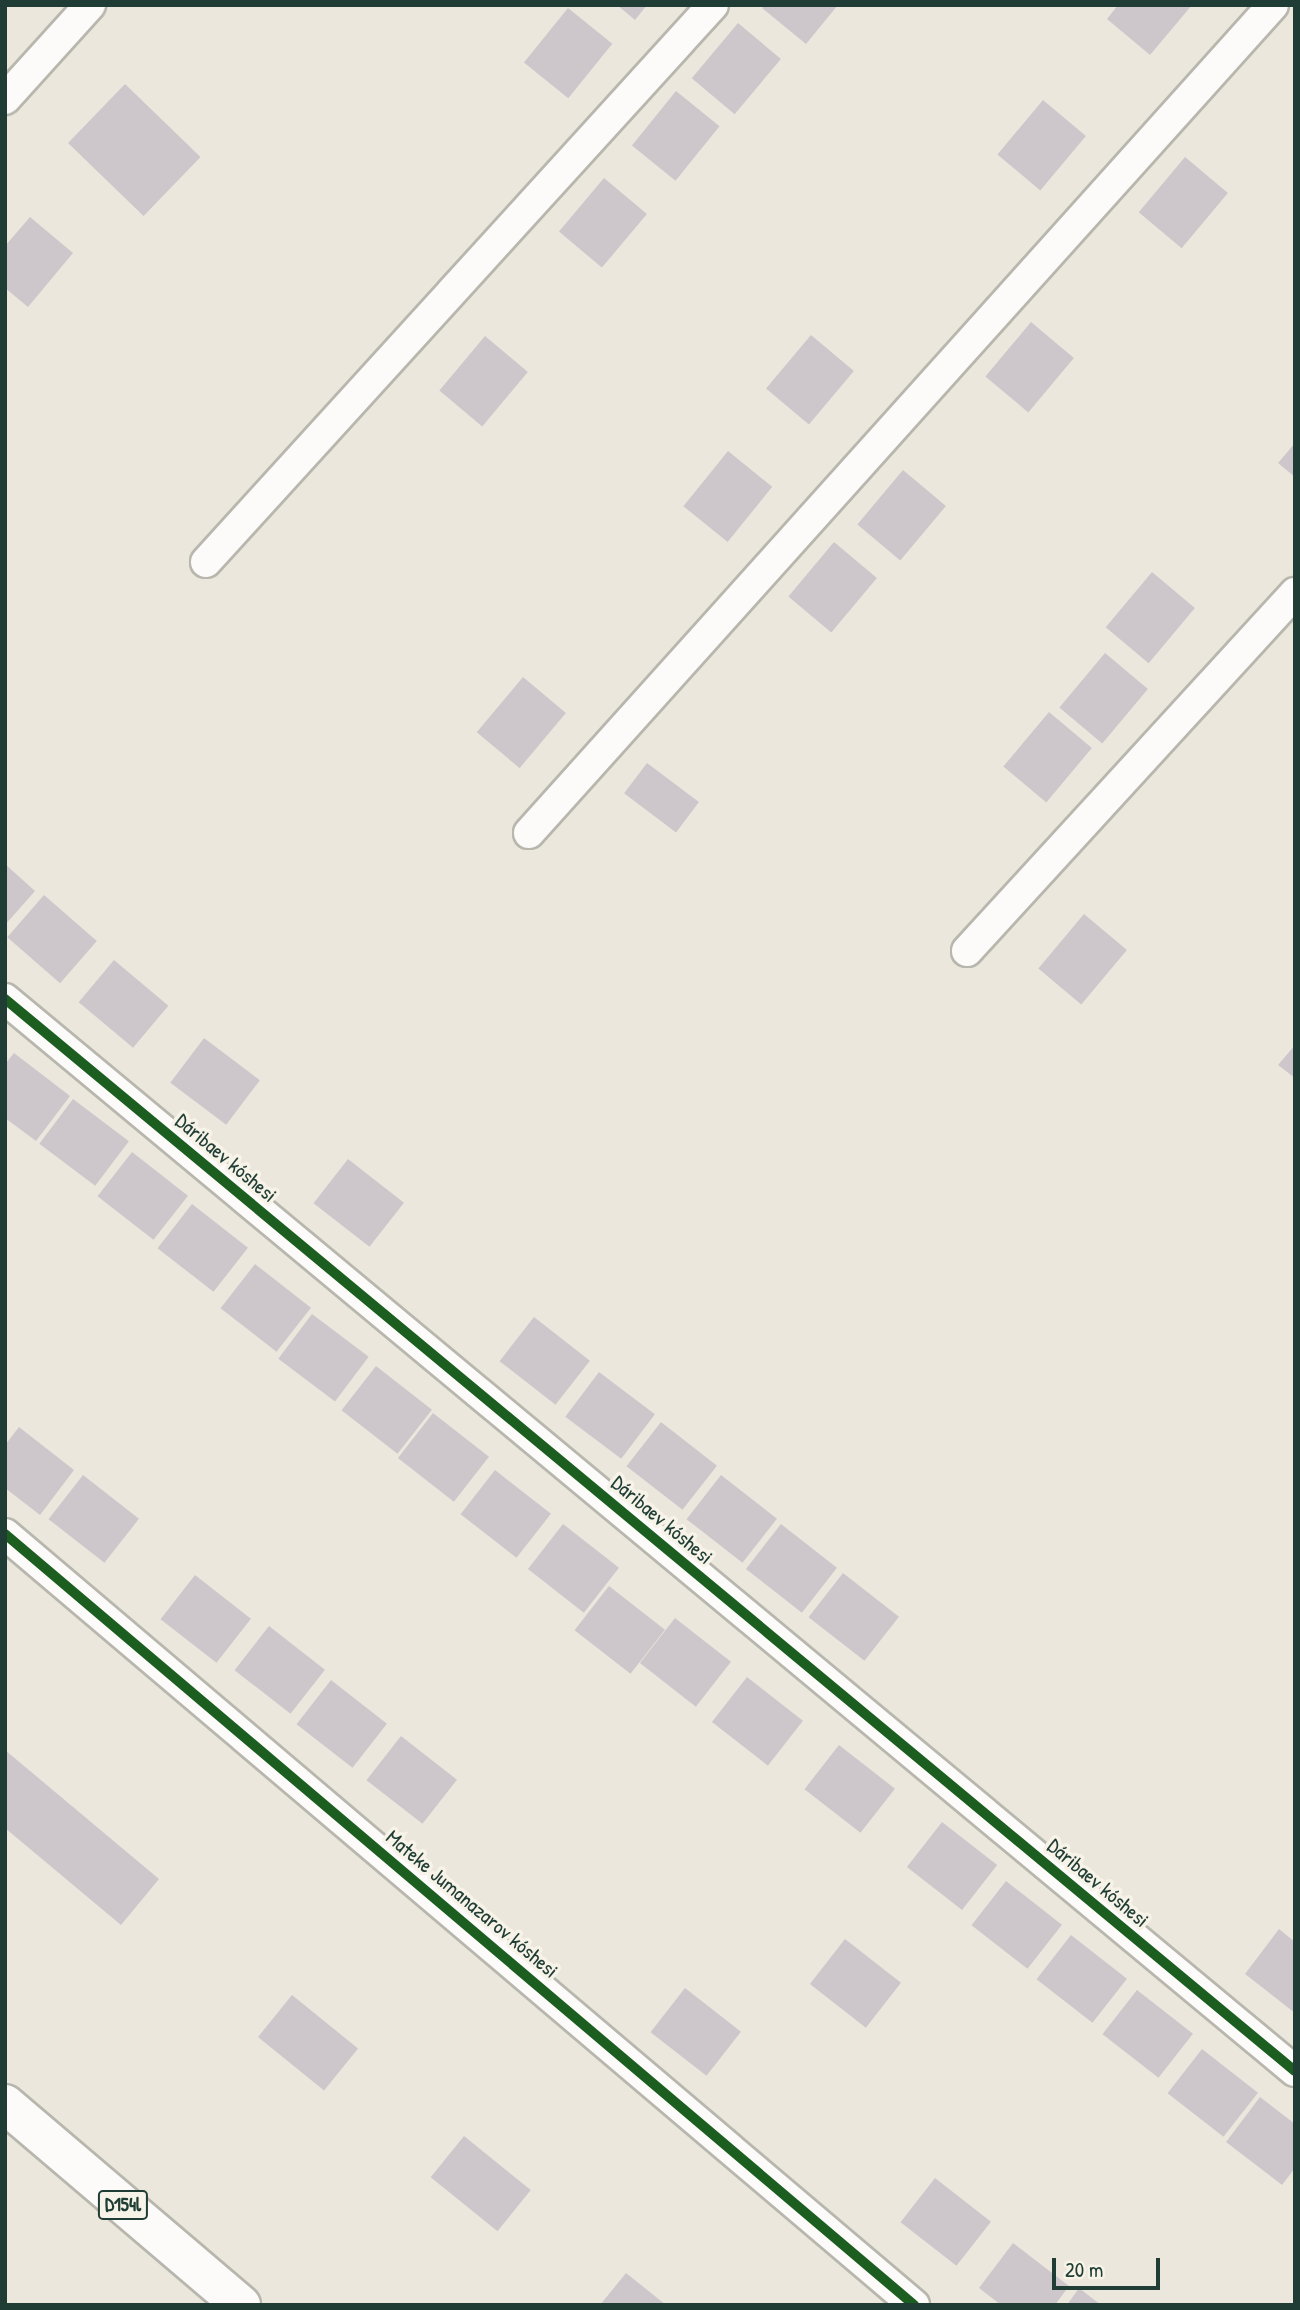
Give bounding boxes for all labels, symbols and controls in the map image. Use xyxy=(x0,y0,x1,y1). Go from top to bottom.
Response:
street label: Dáribaev kóshesi xyxy=(170,1108,282,1208)
street label: Dáribaev kóshesi xyxy=(606,1470,718,1570)
street label: Mateke Jumanazarov kóshesi xyxy=(381,1825,563,1983)
street label: Dáribaev kóshesi xyxy=(1042,1833,1154,1933)
road number: D154l xyxy=(97,2190,149,2220)
scale bar xyxy=(1055,2244,1164,2288)
text: 20 m xyxy=(1065,2255,1103,2284)

